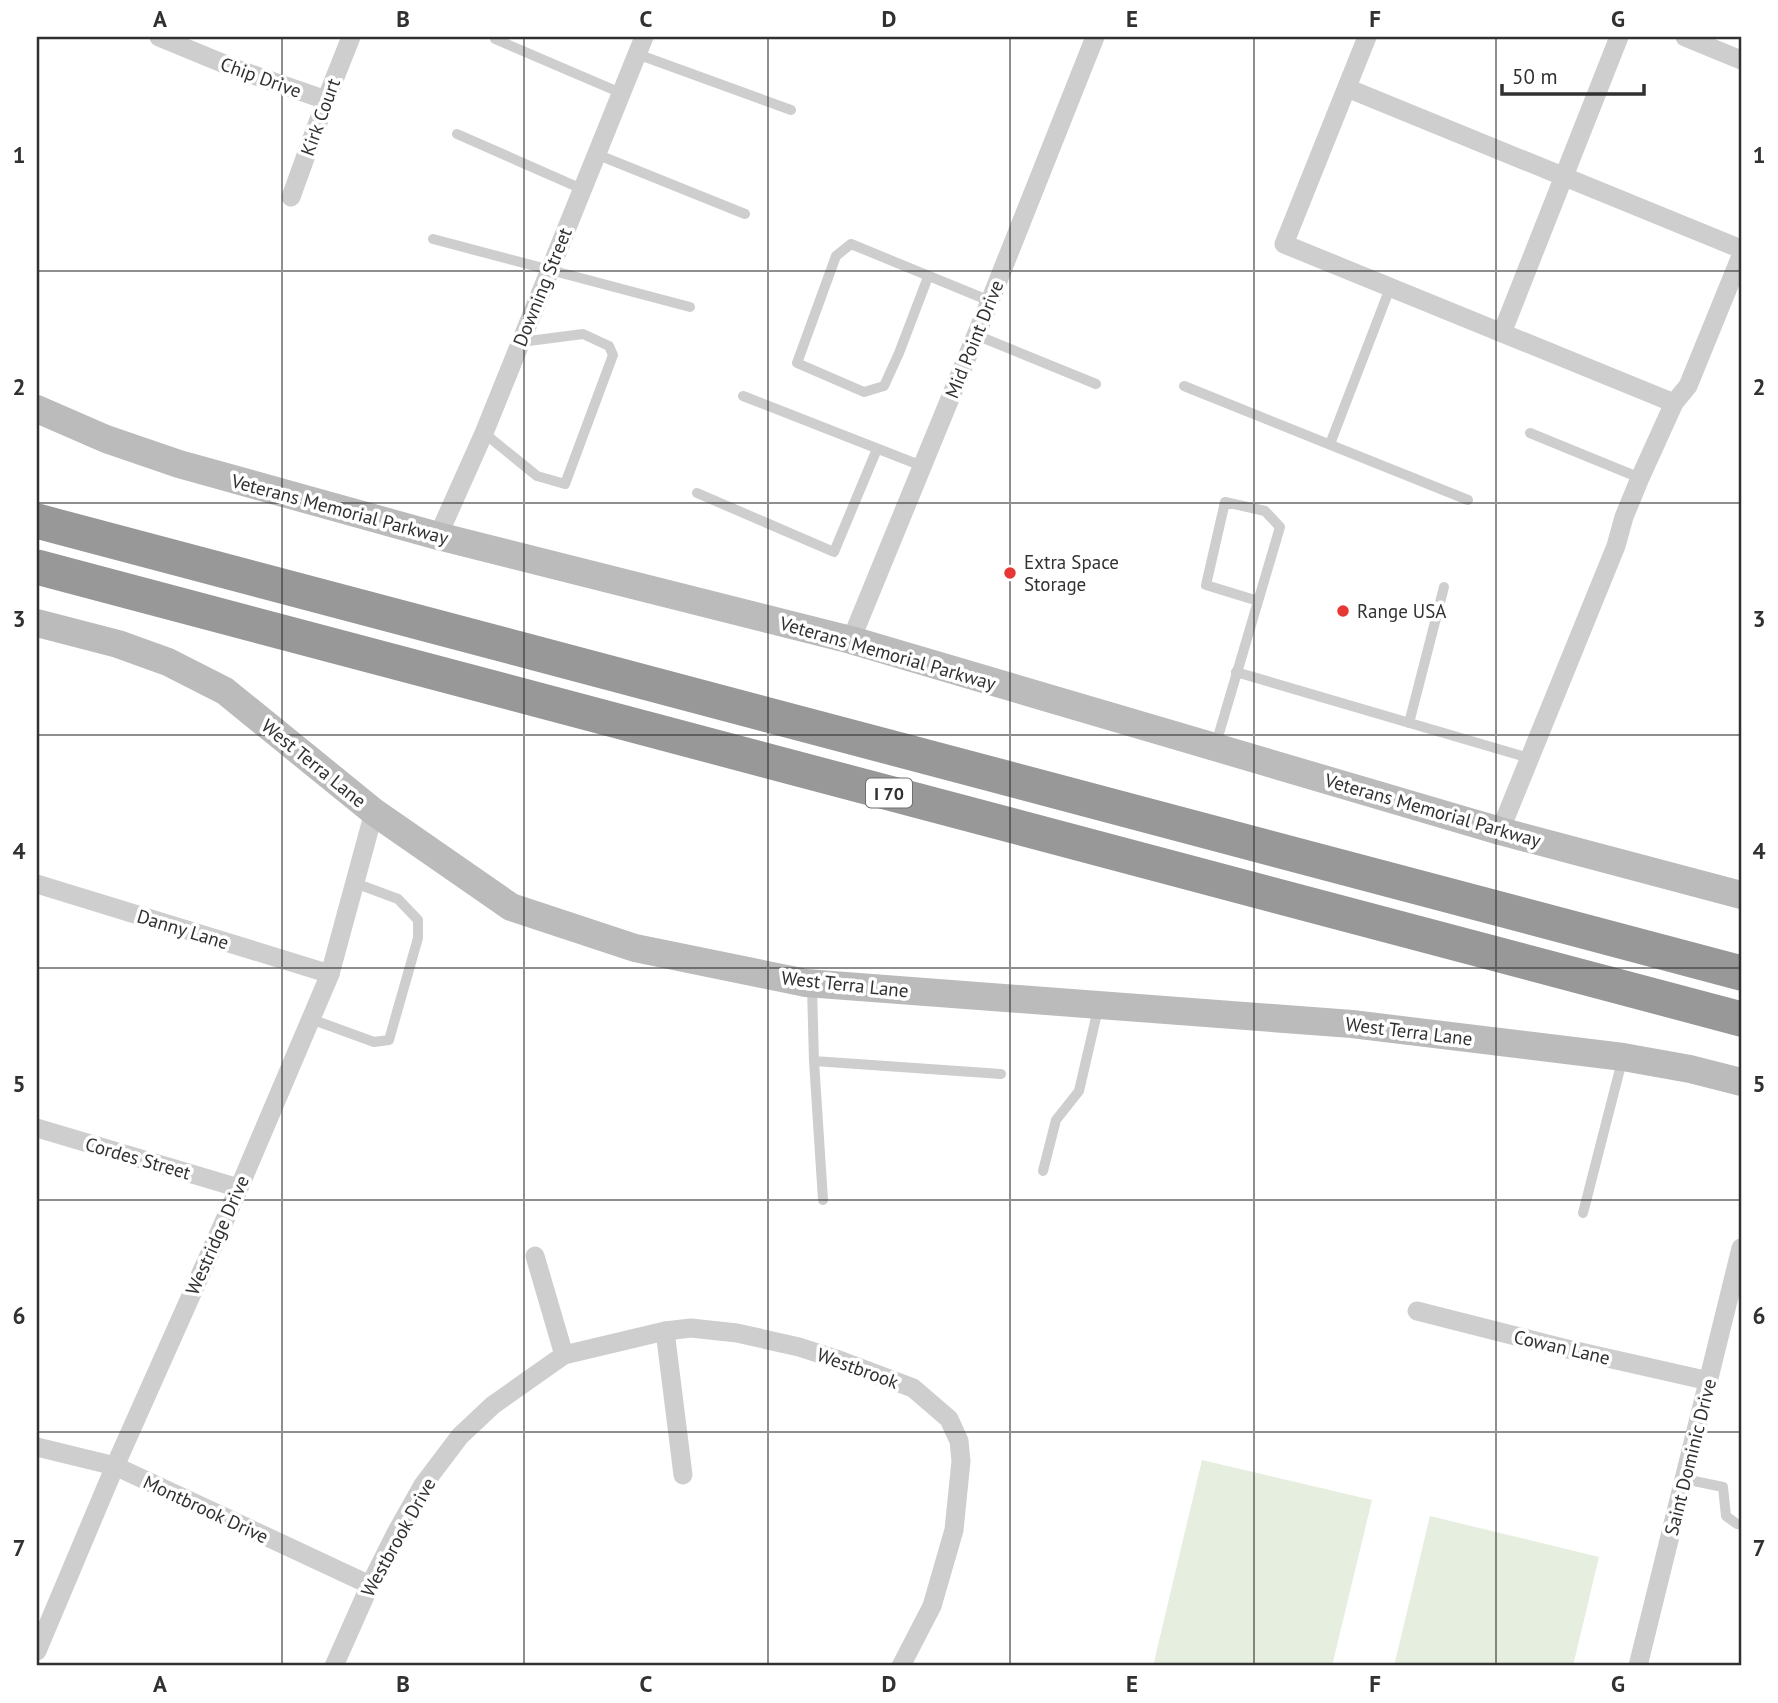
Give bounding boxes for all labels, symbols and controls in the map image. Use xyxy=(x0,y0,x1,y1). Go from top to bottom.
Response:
text: A xyxy=(153,4,167,33)
text: B xyxy=(396,4,410,33)
text: C xyxy=(640,4,653,33)
text: D xyxy=(882,4,896,33)
text: E xyxy=(1126,4,1138,33)
text: F xyxy=(1369,4,1381,33)
text: G xyxy=(1611,4,1625,33)
street label: Chip Drive xyxy=(217,51,305,103)
scale bar xyxy=(1502,52,1643,96)
text: 50 m xyxy=(1512,63,1558,90)
street label: Kirk Court xyxy=(295,74,345,159)
text: 1 xyxy=(12,140,26,169)
text: 1 xyxy=(1752,140,1766,169)
street label: Downing Street xyxy=(507,224,577,350)
street label: Mid Point Drive xyxy=(939,276,1009,402)
text: 2 xyxy=(12,372,26,401)
text: 2 xyxy=(1752,372,1766,401)
street label: Veterans Memorial Parkway xyxy=(228,468,451,550)
place label: Extra Space Storage xyxy=(1024,550,1119,596)
marker: Extra Space Storage xyxy=(1002,565,1018,581)
place label: Range USA xyxy=(1357,599,1446,623)
marker: Range USA xyxy=(1335,603,1351,619)
text: 3 xyxy=(12,604,26,633)
text: 3 xyxy=(1752,604,1766,633)
street label: Veterans Memorial Parkway xyxy=(776,610,999,695)
street label: West Terra Lane xyxy=(257,714,371,812)
street label: Veterans Memorial Parkway xyxy=(1321,767,1544,852)
road number: I 70 xyxy=(866,778,912,808)
text: 4 xyxy=(12,836,26,865)
text: 4 xyxy=(1752,836,1766,865)
street label: Danny Lane xyxy=(134,904,232,954)
street label: West Terra Lane xyxy=(780,965,910,1003)
street label: West Terra Lane xyxy=(1344,1011,1474,1051)
text: 5 xyxy=(12,1069,26,1098)
text: 5 xyxy=(1752,1069,1766,1098)
street label: Cordes Street xyxy=(83,1132,194,1185)
street label: Westridge Drive xyxy=(180,1172,254,1298)
text: 6 xyxy=(12,1301,26,1330)
text: 6 xyxy=(1752,1301,1766,1330)
street label: Cowan Lane xyxy=(1512,1324,1612,1370)
street label: Westbrook xyxy=(814,1342,902,1394)
street label: Saint Dominic Drive xyxy=(1659,1376,1721,1538)
street label: Montbrook Drive xyxy=(140,1470,272,1548)
street label: Westbrook Drive xyxy=(355,1473,441,1601)
text: 7 xyxy=(12,1533,26,1562)
text: 7 xyxy=(1752,1533,1766,1562)
text: A xyxy=(153,1669,167,1698)
text: B xyxy=(396,1669,410,1698)
text: C xyxy=(640,1669,653,1698)
text: D xyxy=(882,1669,896,1698)
text: E xyxy=(1126,1669,1138,1698)
text: F xyxy=(1369,1669,1381,1698)
text: G xyxy=(1611,1669,1625,1698)

